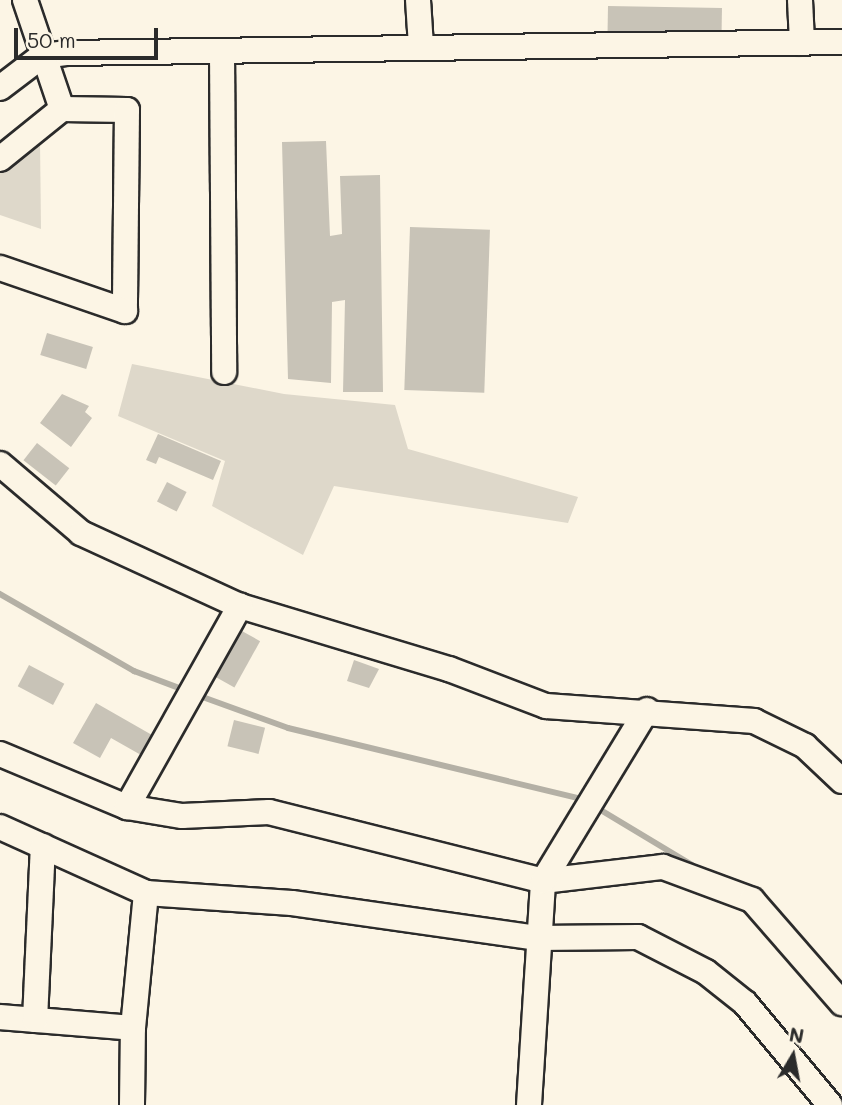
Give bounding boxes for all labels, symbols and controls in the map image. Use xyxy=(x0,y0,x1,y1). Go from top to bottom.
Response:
scale bar xyxy=(18,14,161,58)
text: 50 m xyxy=(27,26,76,53)
north arrow xyxy=(758,1021,828,1091)
text: N xyxy=(787,1021,806,1048)

